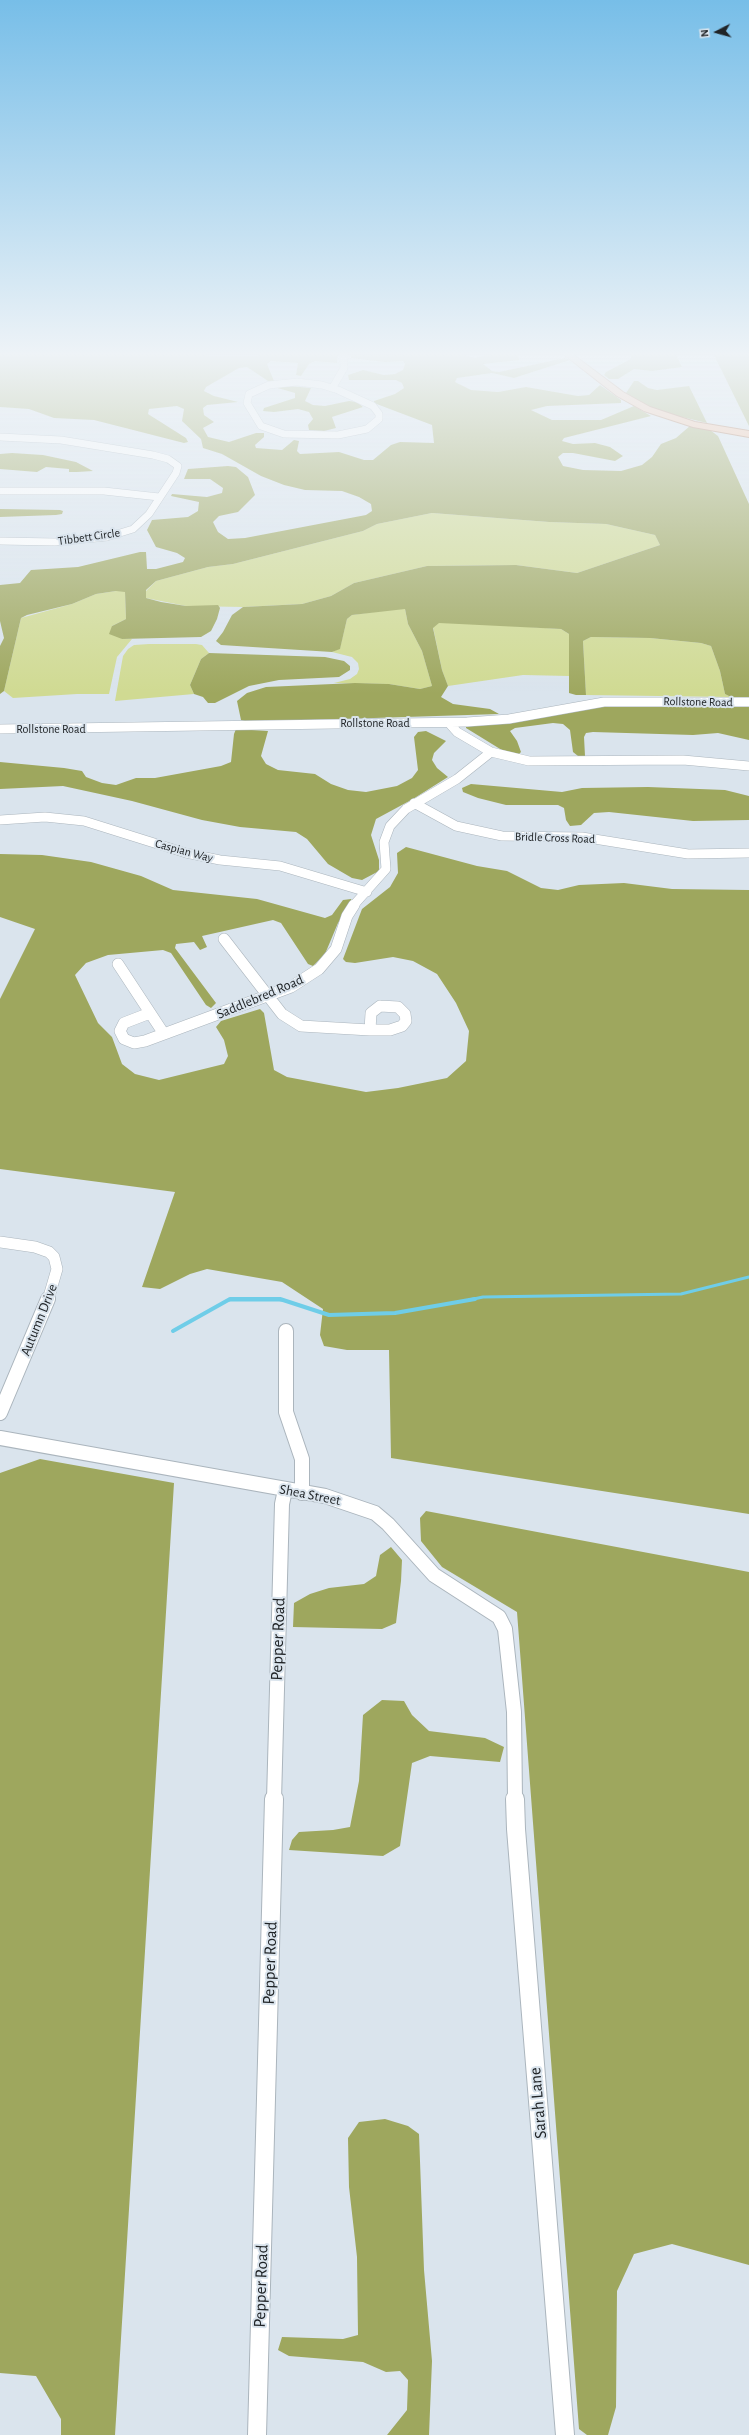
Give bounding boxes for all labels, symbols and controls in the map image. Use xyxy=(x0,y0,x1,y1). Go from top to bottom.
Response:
north arrow xyxy=(697,12,737,52)
text: N xyxy=(699,29,710,38)
street label: Tibbett Circle xyxy=(57,526,121,548)
street label: Rollstone Road xyxy=(663,694,733,710)
street label: Rollstone Road xyxy=(340,716,410,730)
street label: Rollstone Road xyxy=(16,722,86,736)
street label: Bridle Cross Road xyxy=(515,829,595,847)
street label: Caspian Way xyxy=(153,836,215,866)
street label: Saddlebred Road xyxy=(214,971,306,1023)
street label: Autumn Drive xyxy=(17,1282,61,1358)
street label: Shea Street xyxy=(278,1481,342,1509)
street label: Pepper Road xyxy=(266,1597,290,1681)
street label: Pepper Road xyxy=(258,1921,282,2005)
street label: Sarah Lane xyxy=(525,2066,551,2140)
street label: Pepper Road xyxy=(249,2244,273,2328)

